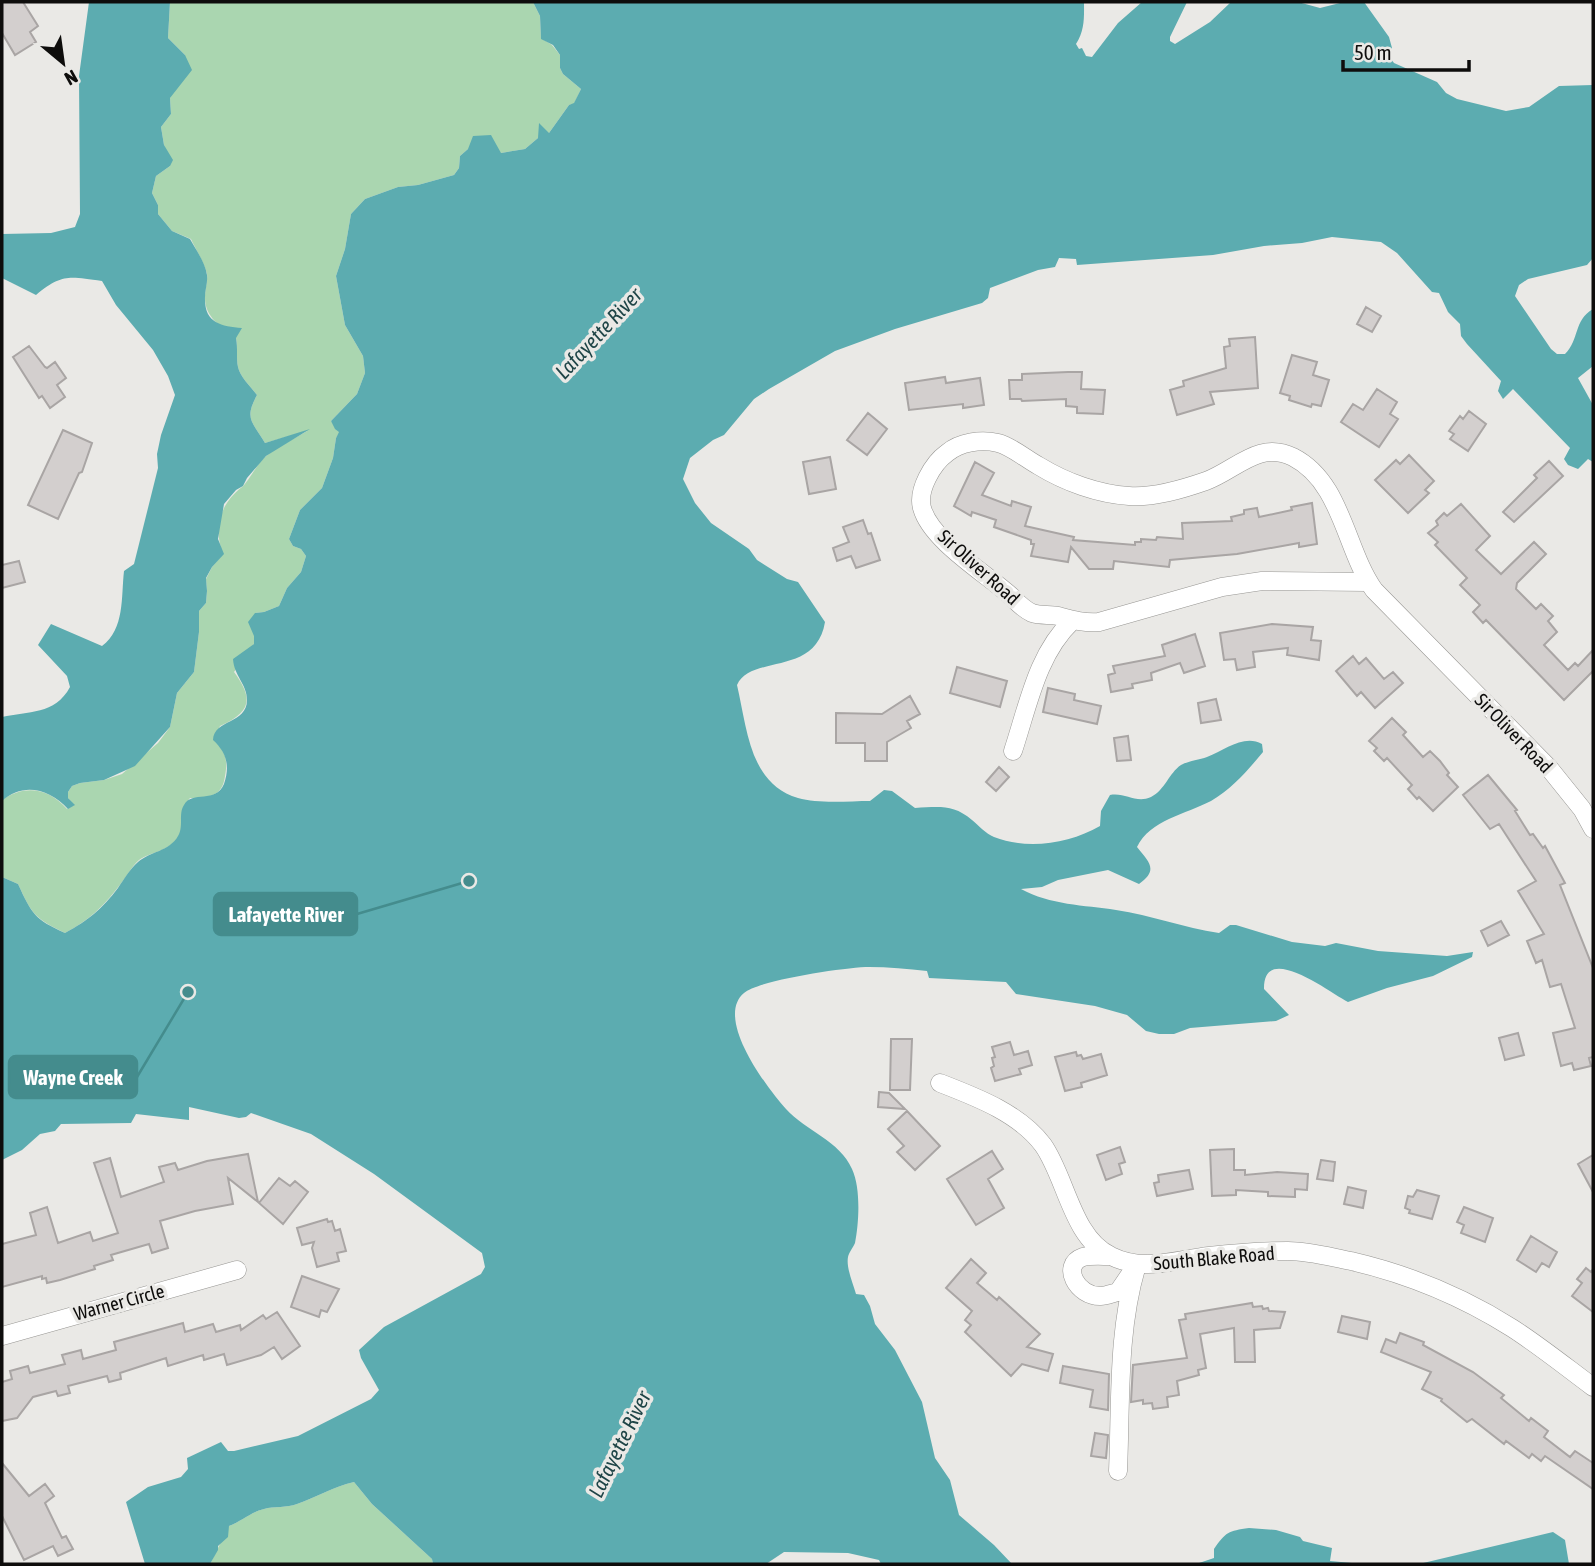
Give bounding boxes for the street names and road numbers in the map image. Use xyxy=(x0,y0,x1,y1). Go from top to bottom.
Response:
street label: Sir Oliver Road xyxy=(934,525,1024,609)
street label: Sir Oliver Road xyxy=(1471,689,1557,777)
street label: South Blake Road xyxy=(1152,1242,1276,1274)
street label: Warner Circle xyxy=(71,1279,167,1325)

